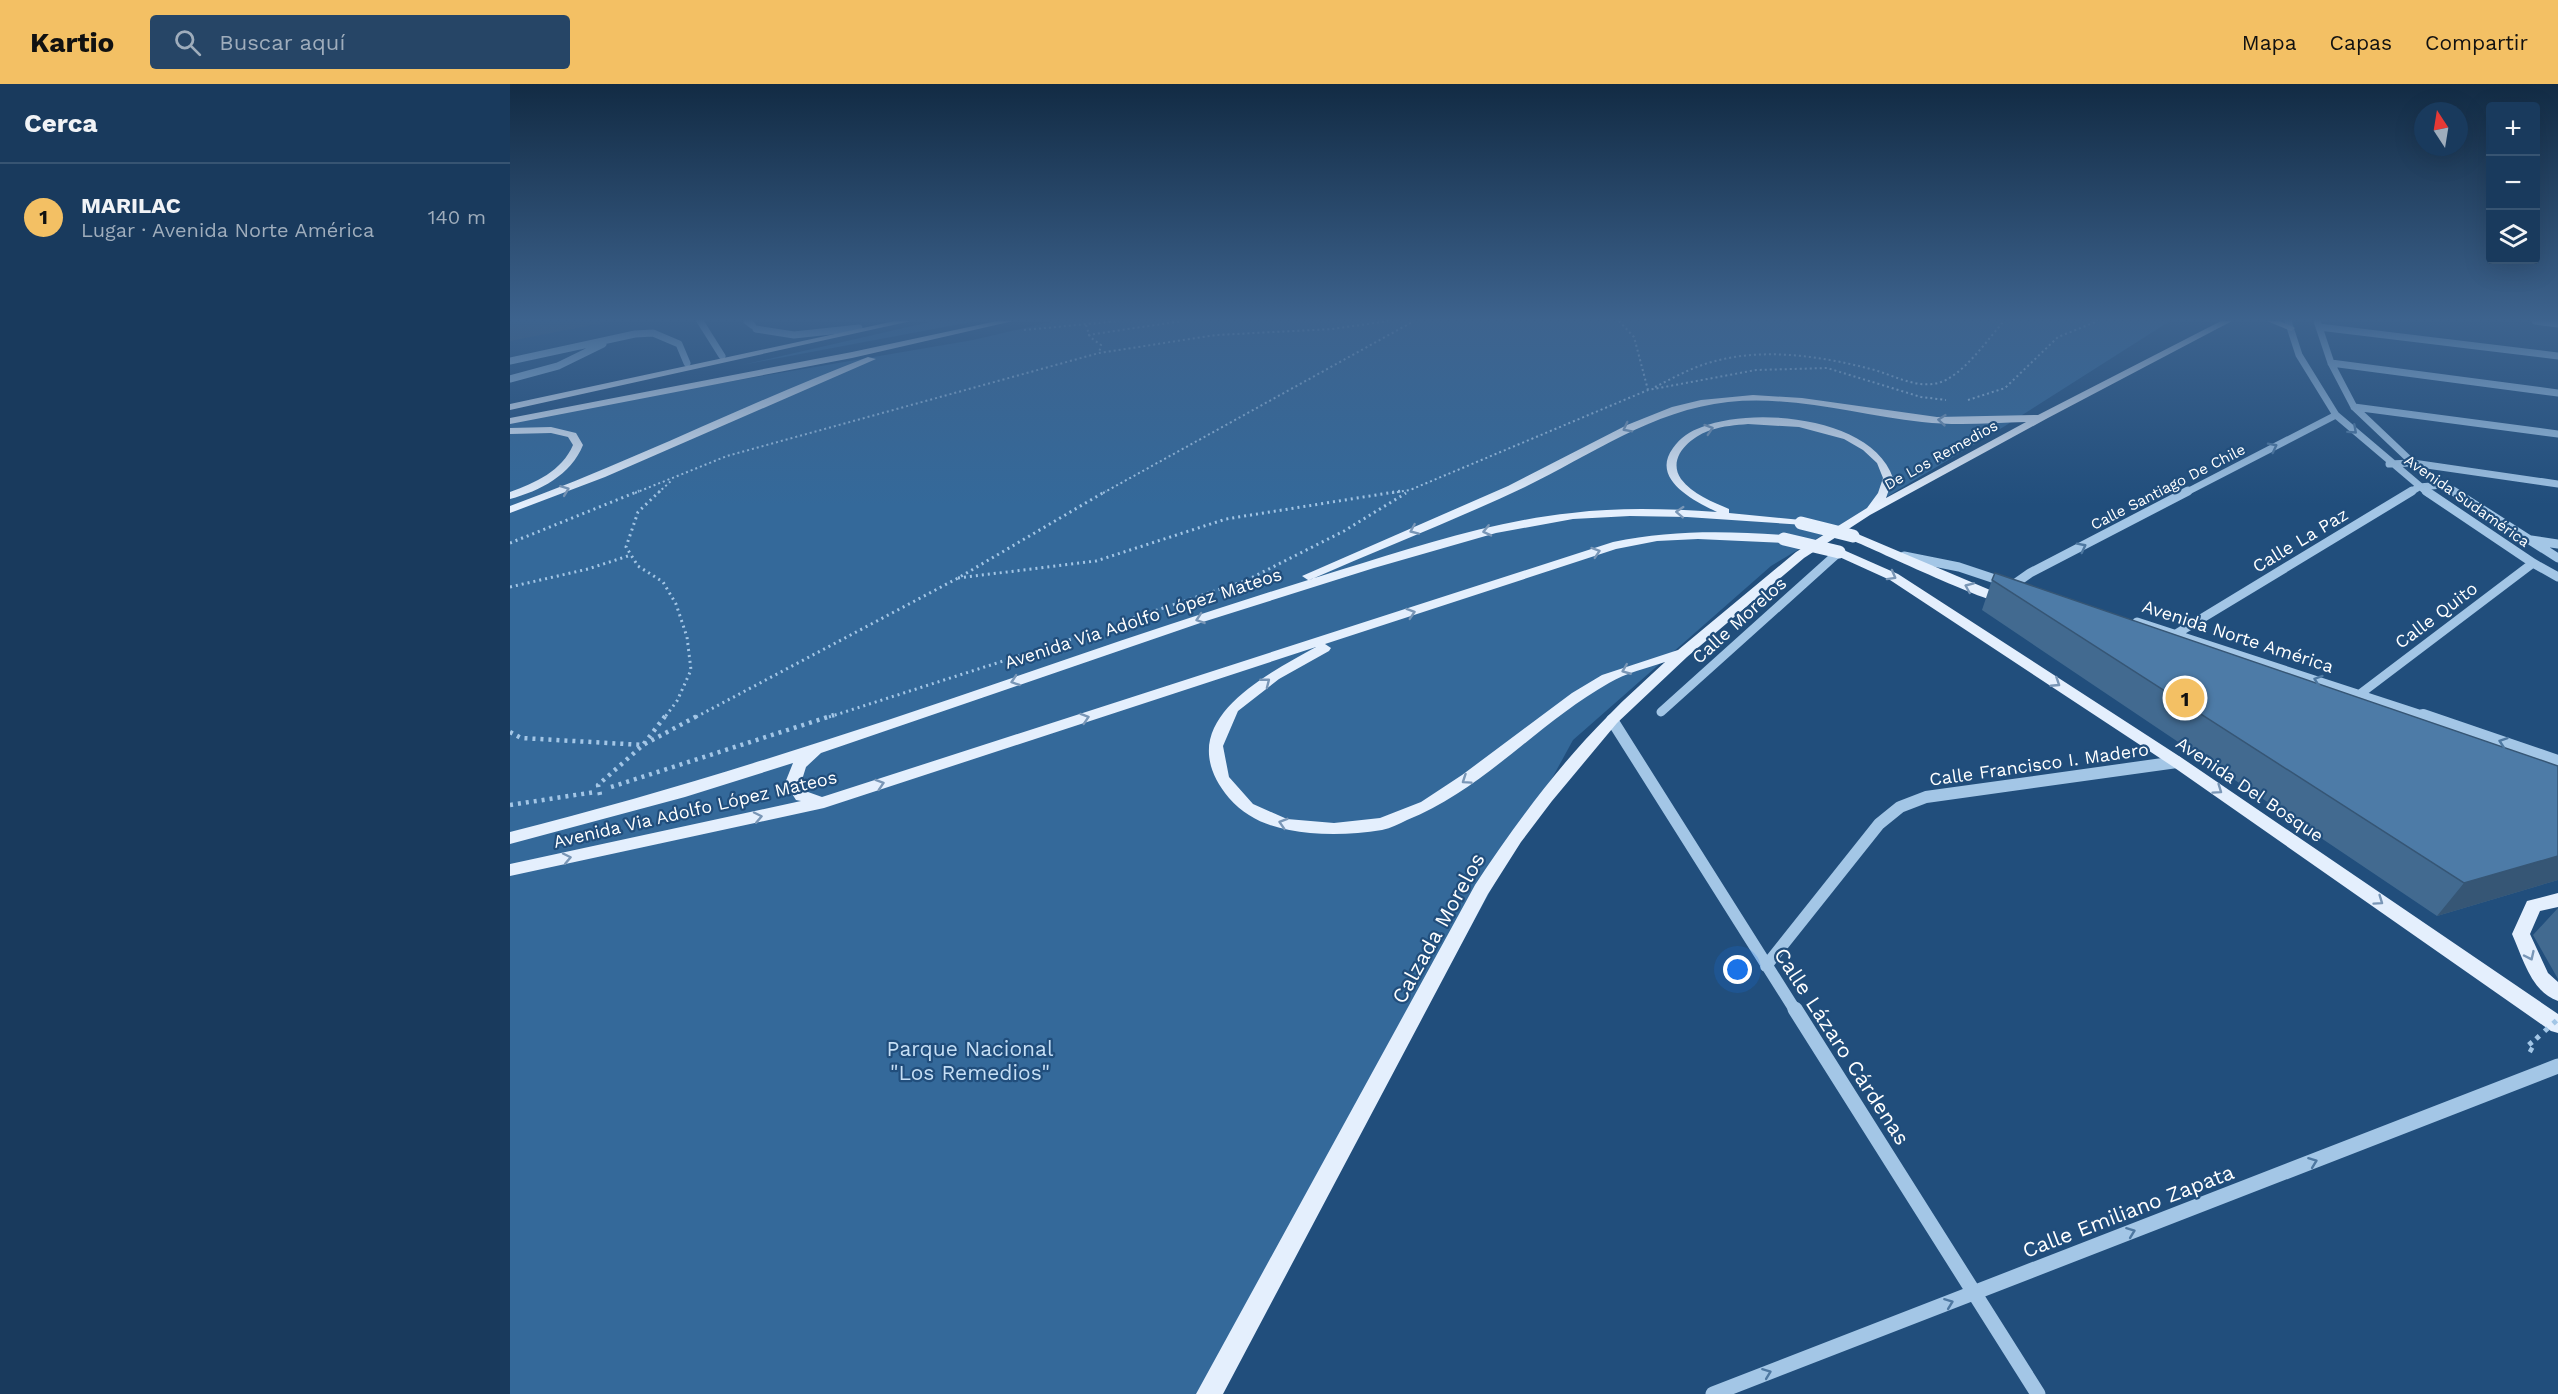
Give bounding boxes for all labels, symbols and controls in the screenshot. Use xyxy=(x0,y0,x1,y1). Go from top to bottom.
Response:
search box xyxy=(150,15,570,69)
text: Kartio xyxy=(30,26,114,59)
icon: search xyxy=(171,26,204,59)
text: Buscar aquí xyxy=(219,30,345,55)
text: Mapa xyxy=(2242,30,2297,55)
text: Capas xyxy=(2330,30,2392,55)
text: Compartir xyxy=(2425,30,2528,55)
north arrow xyxy=(2414,102,2468,156)
map controls xyxy=(2486,102,2540,264)
button: + xyxy=(2486,102,2540,156)
text: Cerca xyxy=(24,108,98,138)
button: − xyxy=(2486,156,2540,210)
text: MARILAC xyxy=(81,193,181,218)
text: 1 xyxy=(39,205,48,229)
text: 140 m xyxy=(428,205,486,229)
button: layers xyxy=(2486,210,2540,264)
text: Lugar · Avenida Norte América xyxy=(81,218,374,242)
one-way arrow xyxy=(1937,414,1946,427)
street label: De Los Remedios xyxy=(1881,416,2001,494)
one-way arrow xyxy=(1623,421,1634,432)
one-way arrow xyxy=(2346,423,2357,434)
one-way arrow xyxy=(1703,424,1714,436)
street label: Calle Santiago De Chile xyxy=(2088,440,2248,534)
one-way arrow xyxy=(2267,443,2278,454)
street label: Avenida Sudamérica xyxy=(2401,451,2533,551)
one-way arrow xyxy=(559,485,570,497)
street label: Calle La Paz xyxy=(2248,503,2352,577)
one-way arrow xyxy=(1675,505,1684,518)
one-way arrow xyxy=(1409,523,1420,535)
one-way arrow xyxy=(1482,524,1492,537)
one-way arrow xyxy=(2075,542,2086,554)
one-way arrow xyxy=(1590,546,1601,559)
street label: Avenida Via Adolfo López Mateos xyxy=(1002,563,1284,673)
one-way arrow xyxy=(1886,569,1896,580)
street label: Calle Morelos xyxy=(1688,572,1790,668)
street label: Calle Quito xyxy=(2391,577,2481,653)
one-way arrow xyxy=(1965,582,1976,594)
street label: Avenida Norte América xyxy=(2140,595,2336,677)
one-way arrow xyxy=(1405,607,1415,620)
one-way arrow xyxy=(1195,611,1206,624)
one-way arrow xyxy=(1621,663,1632,676)
one-way arrow xyxy=(1010,674,1021,687)
one-way arrow xyxy=(2049,675,2060,686)
one-way arrow xyxy=(2313,675,2324,687)
pin: 1 xyxy=(2166,676,2204,720)
one-way arrow xyxy=(1259,679,1270,690)
one-way arrow xyxy=(1079,713,1090,725)
street label: Avenida Del Bosque xyxy=(2172,732,2328,846)
one-way arrow xyxy=(2498,737,2509,750)
street label: Calle Francisco I. Madero xyxy=(1928,738,2150,790)
street label: Avenida Via Adolfo López Mateos xyxy=(551,766,839,852)
one-way arrow xyxy=(1461,773,1472,784)
one-way arrow xyxy=(874,779,884,792)
one-way arrow xyxy=(2211,783,2222,794)
one-way arrow xyxy=(753,811,763,824)
one-way arrow xyxy=(1278,818,1289,830)
street label: Calzada Morelos xyxy=(1386,848,1490,1008)
one-way arrow xyxy=(562,853,572,866)
one-way arrow xyxy=(2372,894,2383,905)
street label: Calle Lázaro Cárdenas xyxy=(1769,943,1915,1149)
one-way arrow xyxy=(2523,949,2535,960)
your location xyxy=(1723,955,1752,984)
park label: Parque Nacional "Los Remedios" xyxy=(887,1036,1054,1085)
one-way arrow xyxy=(2307,1156,2318,1169)
street label: Calle Emiliano Zapata xyxy=(2019,1159,2237,1263)
one-way arrow xyxy=(2125,1227,2136,1239)
one-way arrow xyxy=(1943,1298,1954,1310)
one-way arrow xyxy=(1761,1368,1772,1380)

